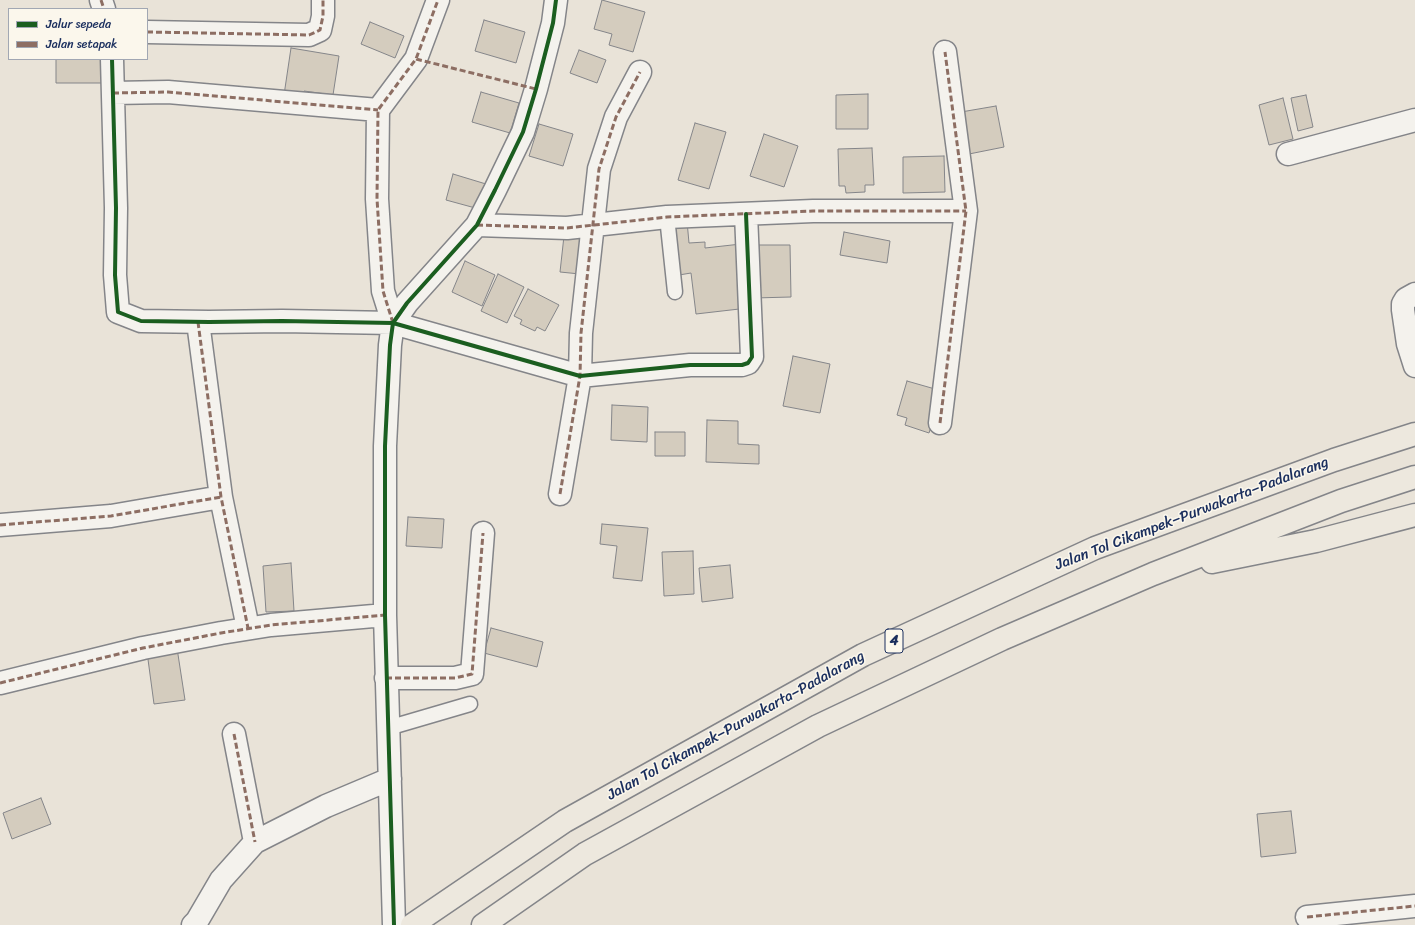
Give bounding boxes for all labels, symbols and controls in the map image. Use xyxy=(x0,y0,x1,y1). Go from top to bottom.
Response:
legend xyxy=(8,8,148,60)
text: Jalur sepeda xyxy=(46,13,111,35)
text: Jalan setapak xyxy=(46,33,117,55)
street label: Jalan Tol Cikampek–Purwakarta–Padalarang xyxy=(1053,453,1331,575)
road number: 4 xyxy=(885,629,903,653)
street label: Jalan Tol Cikampek–Purwakarta–Padalarang xyxy=(604,647,868,805)

